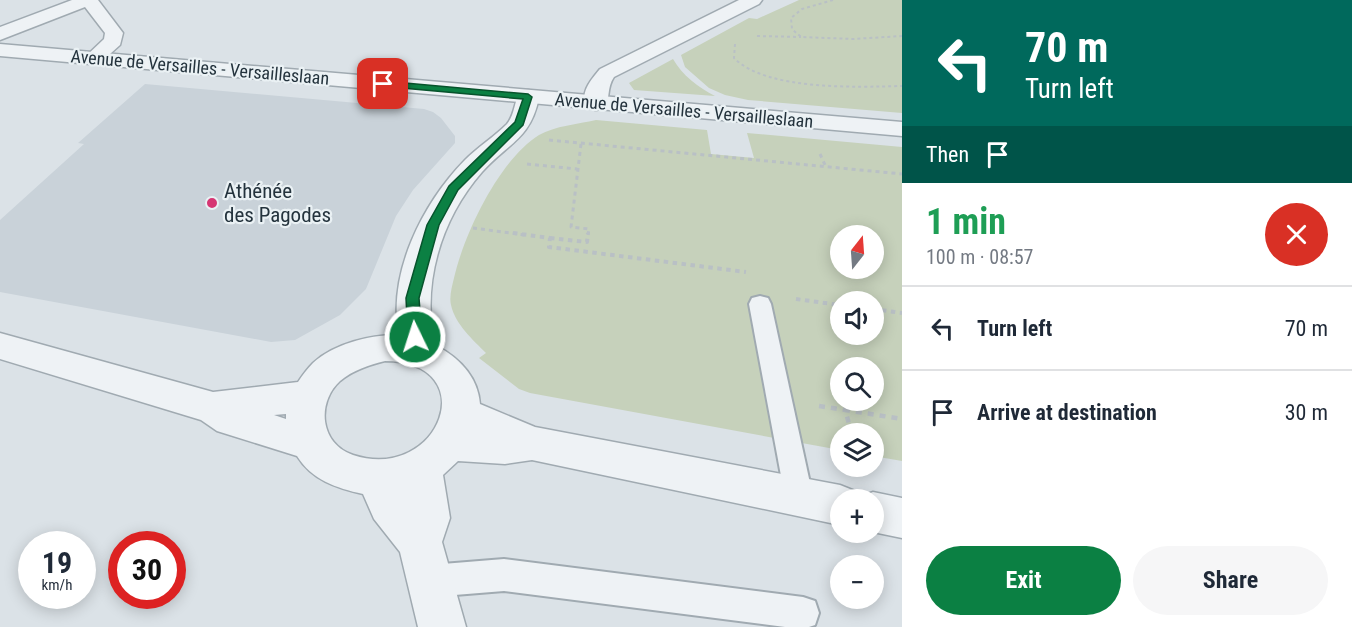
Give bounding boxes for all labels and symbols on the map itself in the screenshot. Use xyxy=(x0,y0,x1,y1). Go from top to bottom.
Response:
street label: Avenue de Versailles - Versailleslaan xyxy=(70,45,330,89)
pin xyxy=(357,58,408,109)
street label: Avenue de Versailles - Versailleslaan xyxy=(554,88,814,132)
place label: Athénée des Pagodes xyxy=(224,179,331,227)
marker: Athénée des Pagodes xyxy=(205,196,219,210)
north arrow xyxy=(830,225,884,279)
position arrow xyxy=(383,305,447,369)
speed limit sign: 30 xyxy=(108,531,186,609)

